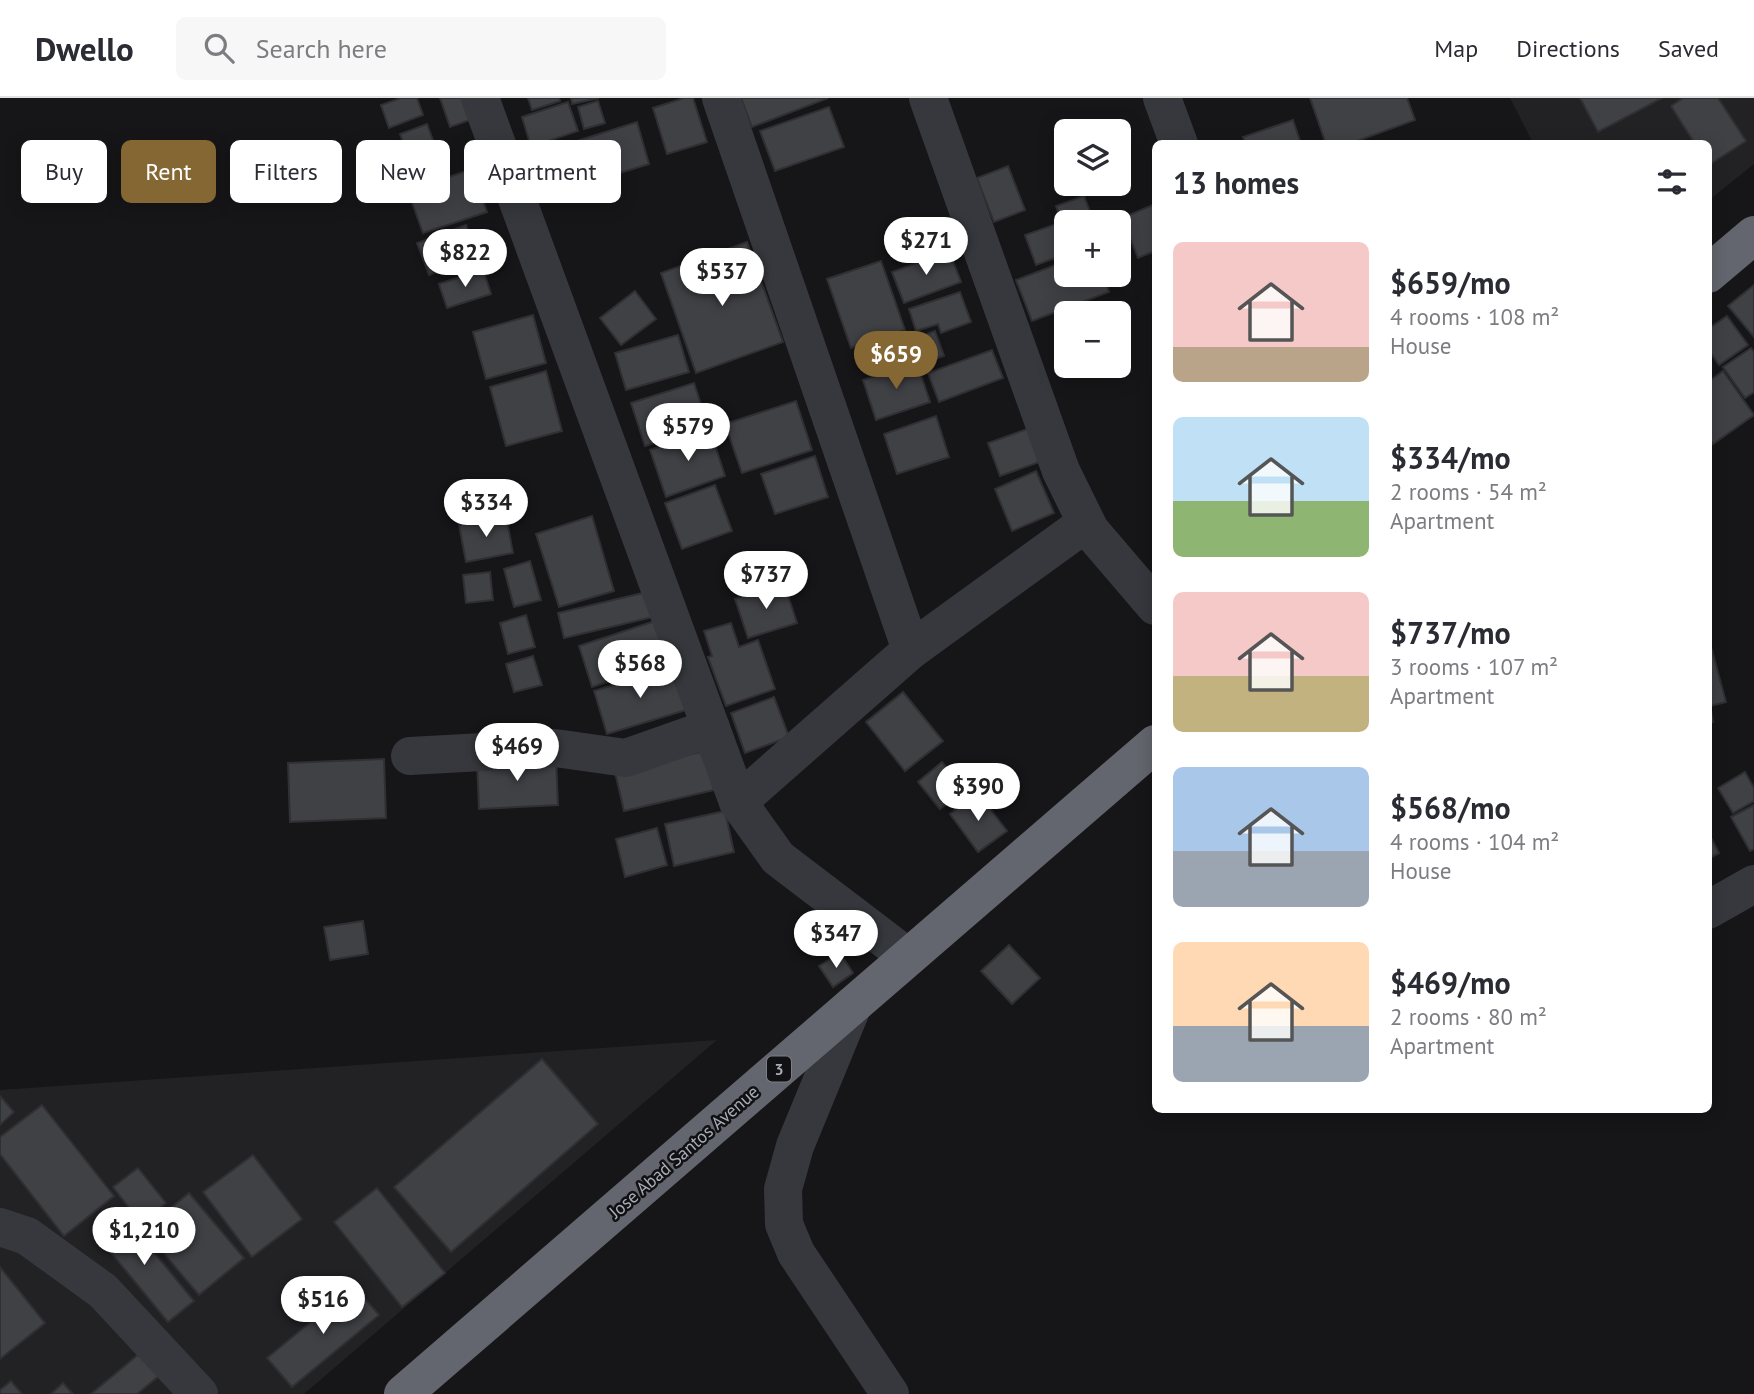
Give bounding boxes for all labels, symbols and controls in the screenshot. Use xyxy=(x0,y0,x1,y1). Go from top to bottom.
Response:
search box xyxy=(176,17,666,80)
text: Dwello xyxy=(35,27,134,70)
icon: search xyxy=(200,29,238,67)
text: Search here xyxy=(256,32,387,65)
text: Map xyxy=(1434,33,1478,64)
text: Directions xyxy=(1516,33,1620,64)
text: Saved xyxy=(1658,33,1719,64)
map controls xyxy=(1054,119,1131,378)
button: layers xyxy=(1054,119,1131,196)
chip: Buy xyxy=(21,140,107,203)
chip: Rent xyxy=(121,140,216,203)
chip: Filters xyxy=(230,140,342,203)
chip: New xyxy=(356,140,450,203)
chip: Apartment xyxy=(464,140,621,203)
text: 13 homes xyxy=(1173,163,1299,202)
icon: filters xyxy=(1653,163,1691,201)
button: + xyxy=(1054,210,1131,287)
pin: $271 xyxy=(885,218,967,277)
text: $271 xyxy=(900,225,952,254)
pin: $822 xyxy=(424,230,506,289)
text: $822 xyxy=(439,237,491,266)
pin: $537 xyxy=(681,248,763,308)
text: $537 xyxy=(696,256,748,285)
text: $659/mo xyxy=(1390,263,1511,302)
icon: home xyxy=(1229,270,1313,354)
button: − xyxy=(1054,301,1131,378)
text: 4 rooms · 108 m² xyxy=(1390,302,1559,331)
pin: $659 xyxy=(855,331,937,391)
text: House xyxy=(1390,331,1452,360)
text: $659 xyxy=(870,339,922,368)
pin: $579 xyxy=(647,404,729,463)
text: $579 xyxy=(662,411,714,440)
text: $334/mo xyxy=(1390,438,1511,477)
icon: home xyxy=(1229,445,1313,529)
text: 2 rooms · 54 m² xyxy=(1390,477,1547,506)
pin: $334 xyxy=(445,480,527,539)
text: $334 xyxy=(460,487,512,516)
text: Apartment xyxy=(1390,506,1494,535)
pin: $737 xyxy=(725,552,807,611)
text: $737 xyxy=(740,559,792,588)
text: $737/mo xyxy=(1390,613,1511,652)
icon: home xyxy=(1229,620,1313,704)
pin: $568 xyxy=(599,640,681,700)
text: $568 xyxy=(614,648,666,677)
text: 3 rooms · 107 m² xyxy=(1390,652,1558,681)
text: Apartment xyxy=(1390,681,1494,710)
pin: $469 xyxy=(476,724,558,783)
text: $469 xyxy=(491,731,543,760)
pin: $390 xyxy=(937,764,1019,823)
text: $390 xyxy=(952,771,1004,800)
text: $568/mo xyxy=(1390,788,1511,827)
icon: home xyxy=(1229,795,1313,879)
text: 4 rooms · 104 m² xyxy=(1390,827,1559,856)
text: House xyxy=(1390,856,1452,885)
pin: $347 xyxy=(795,910,877,970)
text: $347 xyxy=(810,918,862,947)
text: $469/mo xyxy=(1390,963,1511,1002)
icon: home xyxy=(1229,970,1313,1054)
text: 2 rooms · 80 m² xyxy=(1390,1002,1547,1031)
text: Apartment xyxy=(1390,1031,1494,1060)
road number: 3 xyxy=(767,1057,791,1082)
street label: Jose Abad Santos Avenue xyxy=(603,1080,763,1224)
pin: $1,210 xyxy=(87,1208,201,1267)
text: $1,210 xyxy=(108,1215,180,1244)
pin: $516 xyxy=(282,1276,364,1336)
text: $516 xyxy=(297,1284,349,1313)

